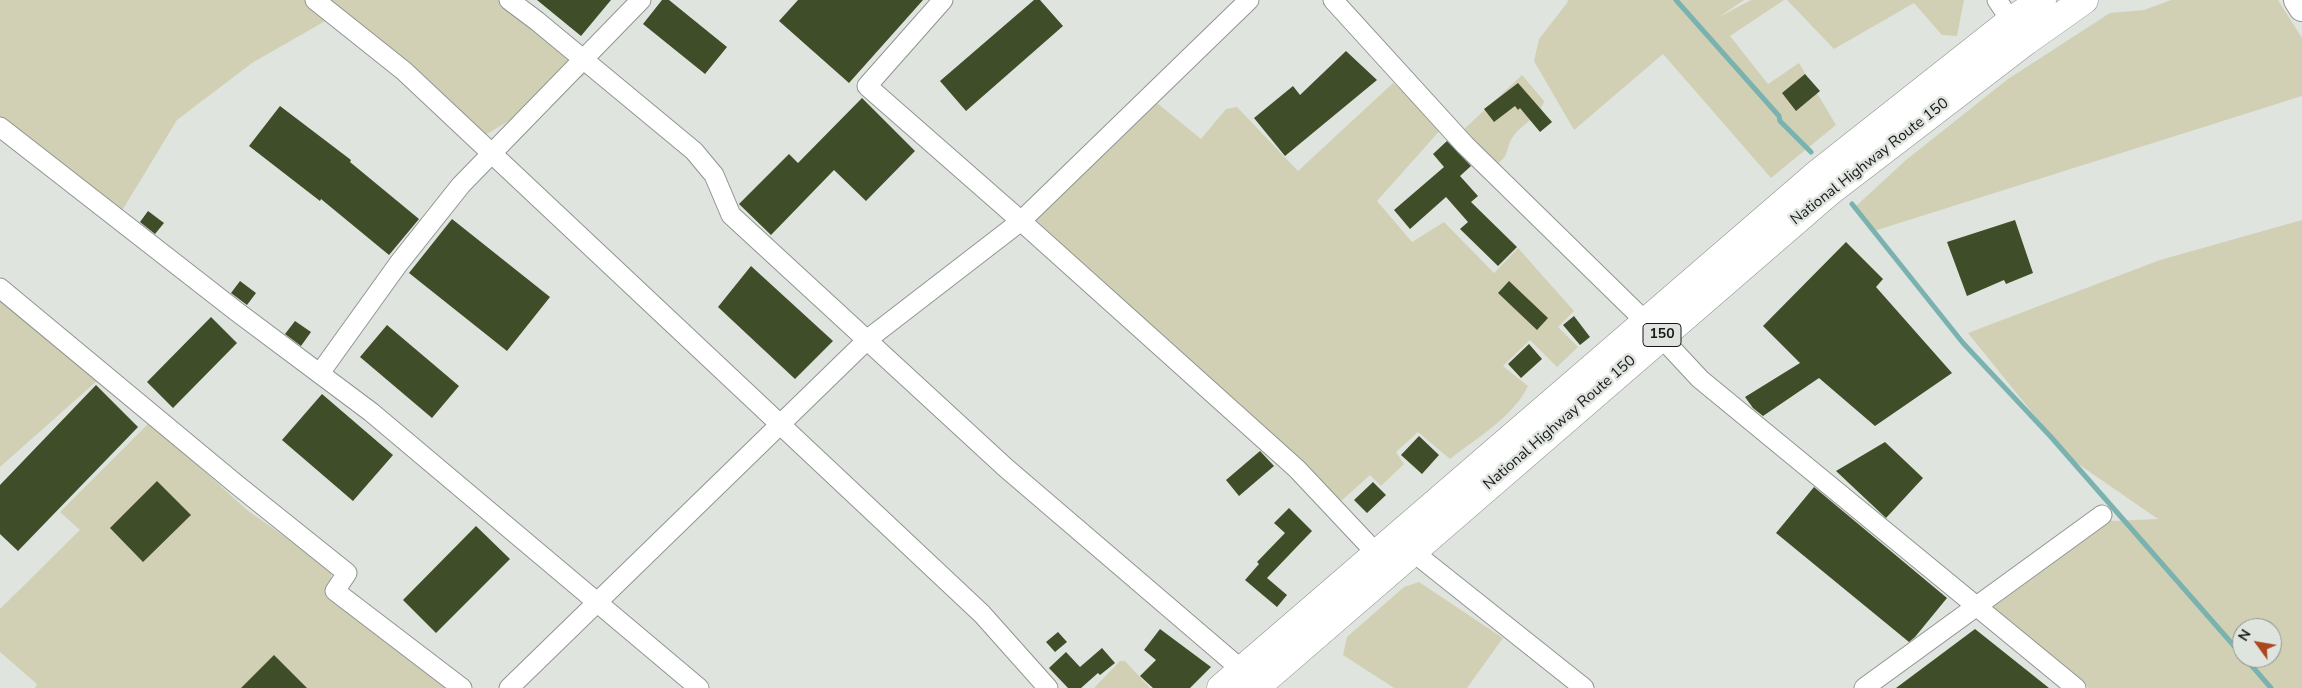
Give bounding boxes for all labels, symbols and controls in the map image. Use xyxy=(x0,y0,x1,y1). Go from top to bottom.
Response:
street label: National Highway Route 150 xyxy=(1787,95,1953,229)
road number: 150 xyxy=(1643,324,1681,346)
street label: National Highway Route 150 xyxy=(1480,352,1640,494)
north arrow xyxy=(2232,618,2282,668)
text: N xyxy=(2234,626,2256,645)

